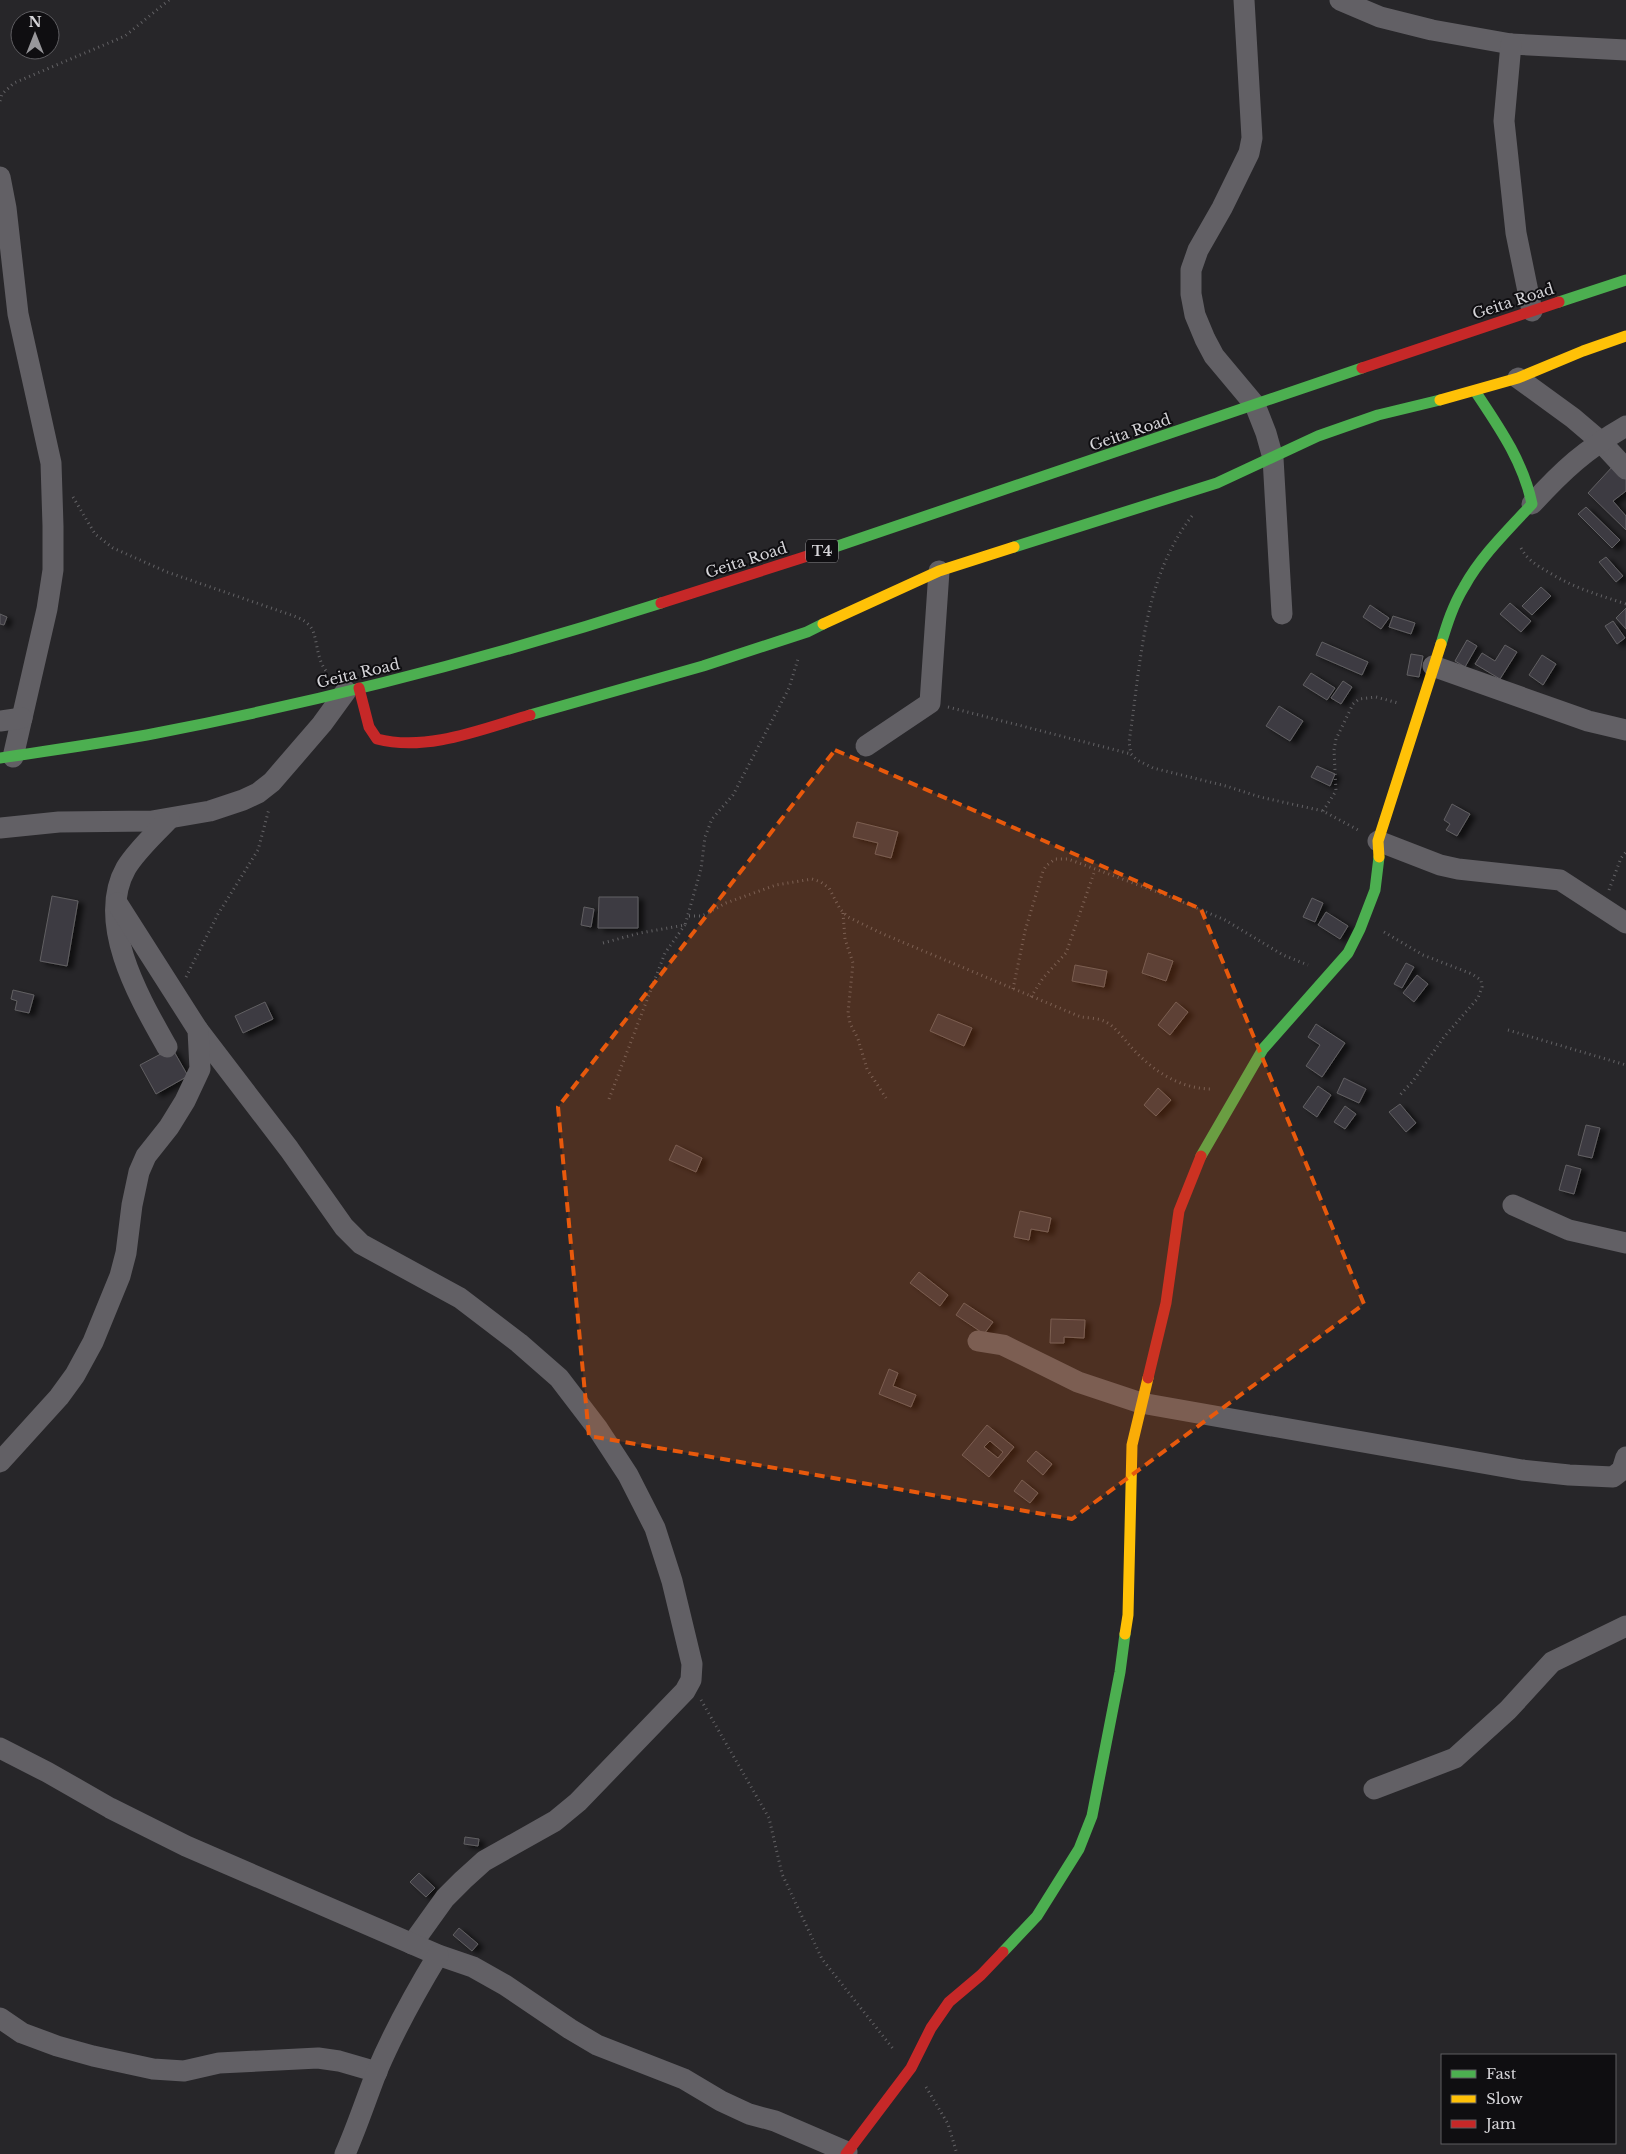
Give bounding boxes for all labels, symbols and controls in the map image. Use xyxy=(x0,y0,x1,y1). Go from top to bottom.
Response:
north arrow xyxy=(10,10,60,60)
text: N xyxy=(28,13,42,31)
street label: Geita Road xyxy=(1470,279,1556,323)
street label: Geita Road xyxy=(1087,409,1173,455)
street label: Geita Road xyxy=(703,538,789,582)
road number: T4 xyxy=(806,540,838,562)
street label: Geita Road xyxy=(315,654,401,692)
legend xyxy=(1441,2054,1616,2144)
text: Fast xyxy=(1486,2064,1517,2083)
text: Slow xyxy=(1486,2089,1523,2108)
text: Jam xyxy=(1484,2114,1516,2133)

